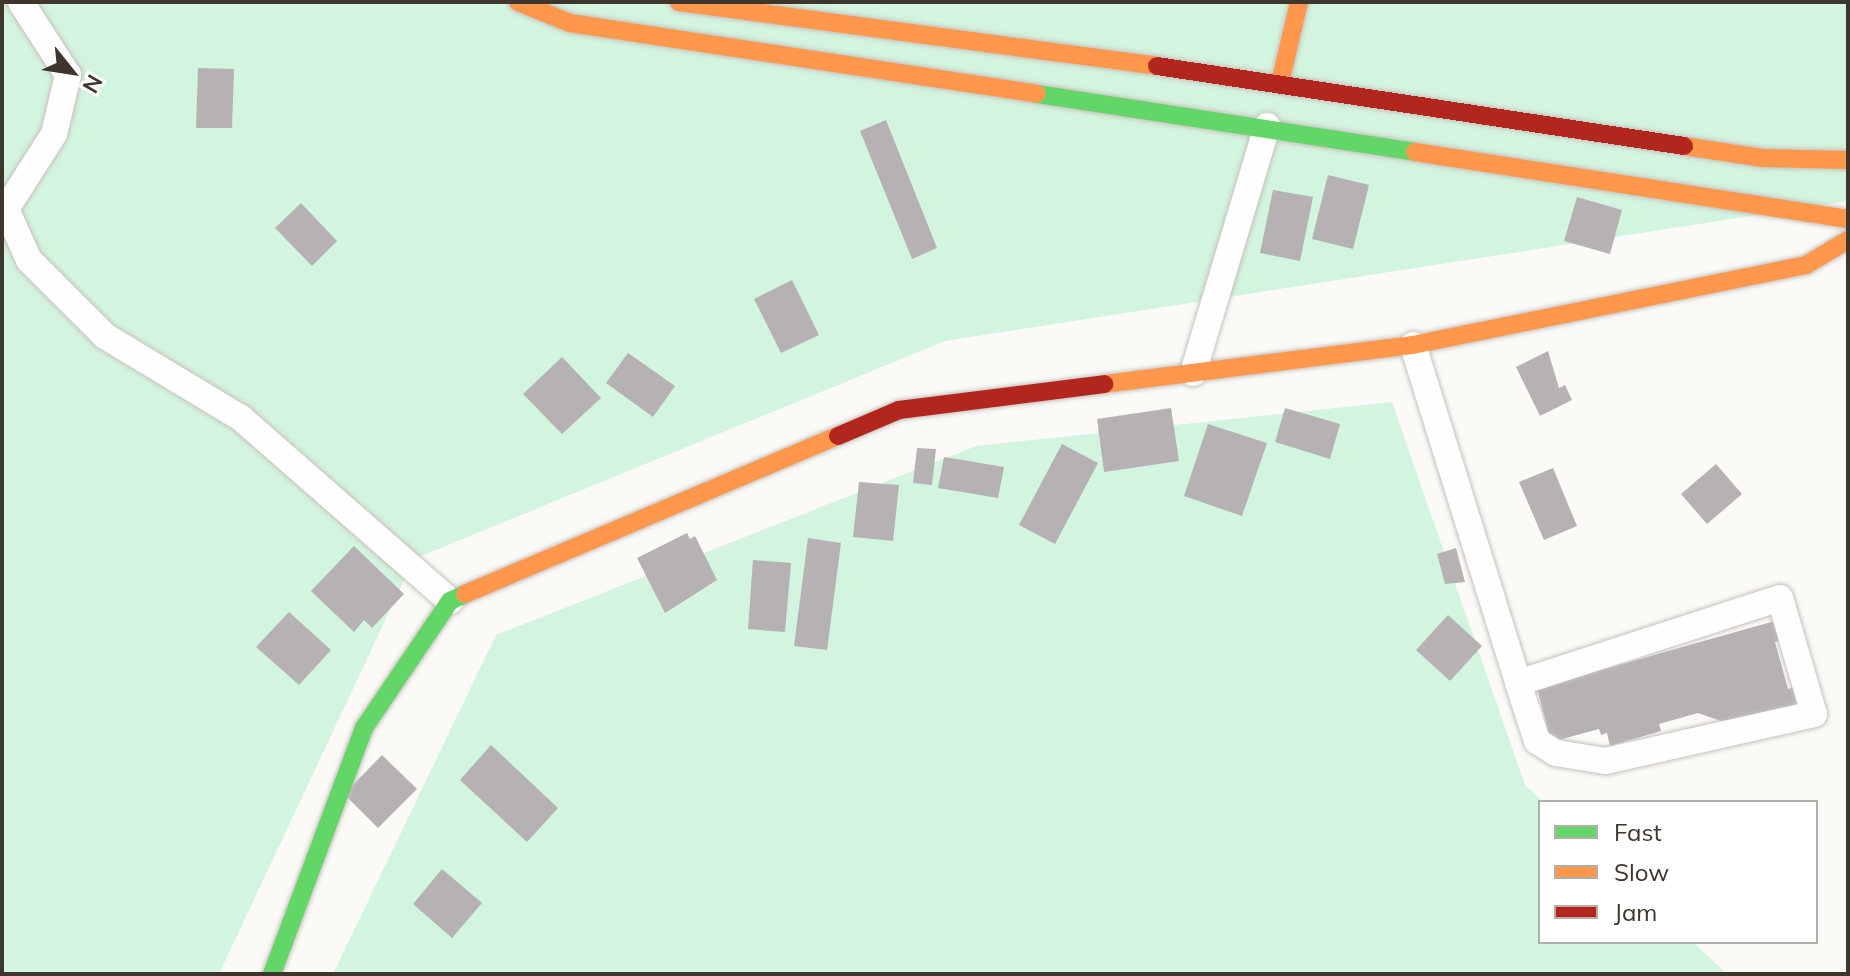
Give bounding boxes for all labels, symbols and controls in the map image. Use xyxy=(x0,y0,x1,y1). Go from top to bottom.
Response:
north arrow xyxy=(32,32,112,112)
text: N xyxy=(77,70,109,98)
legend xyxy=(1538,800,1818,944)
text: Fast xyxy=(1614,817,1662,847)
text: Slow xyxy=(1614,857,1669,887)
text: Jam xyxy=(1614,897,1657,927)

